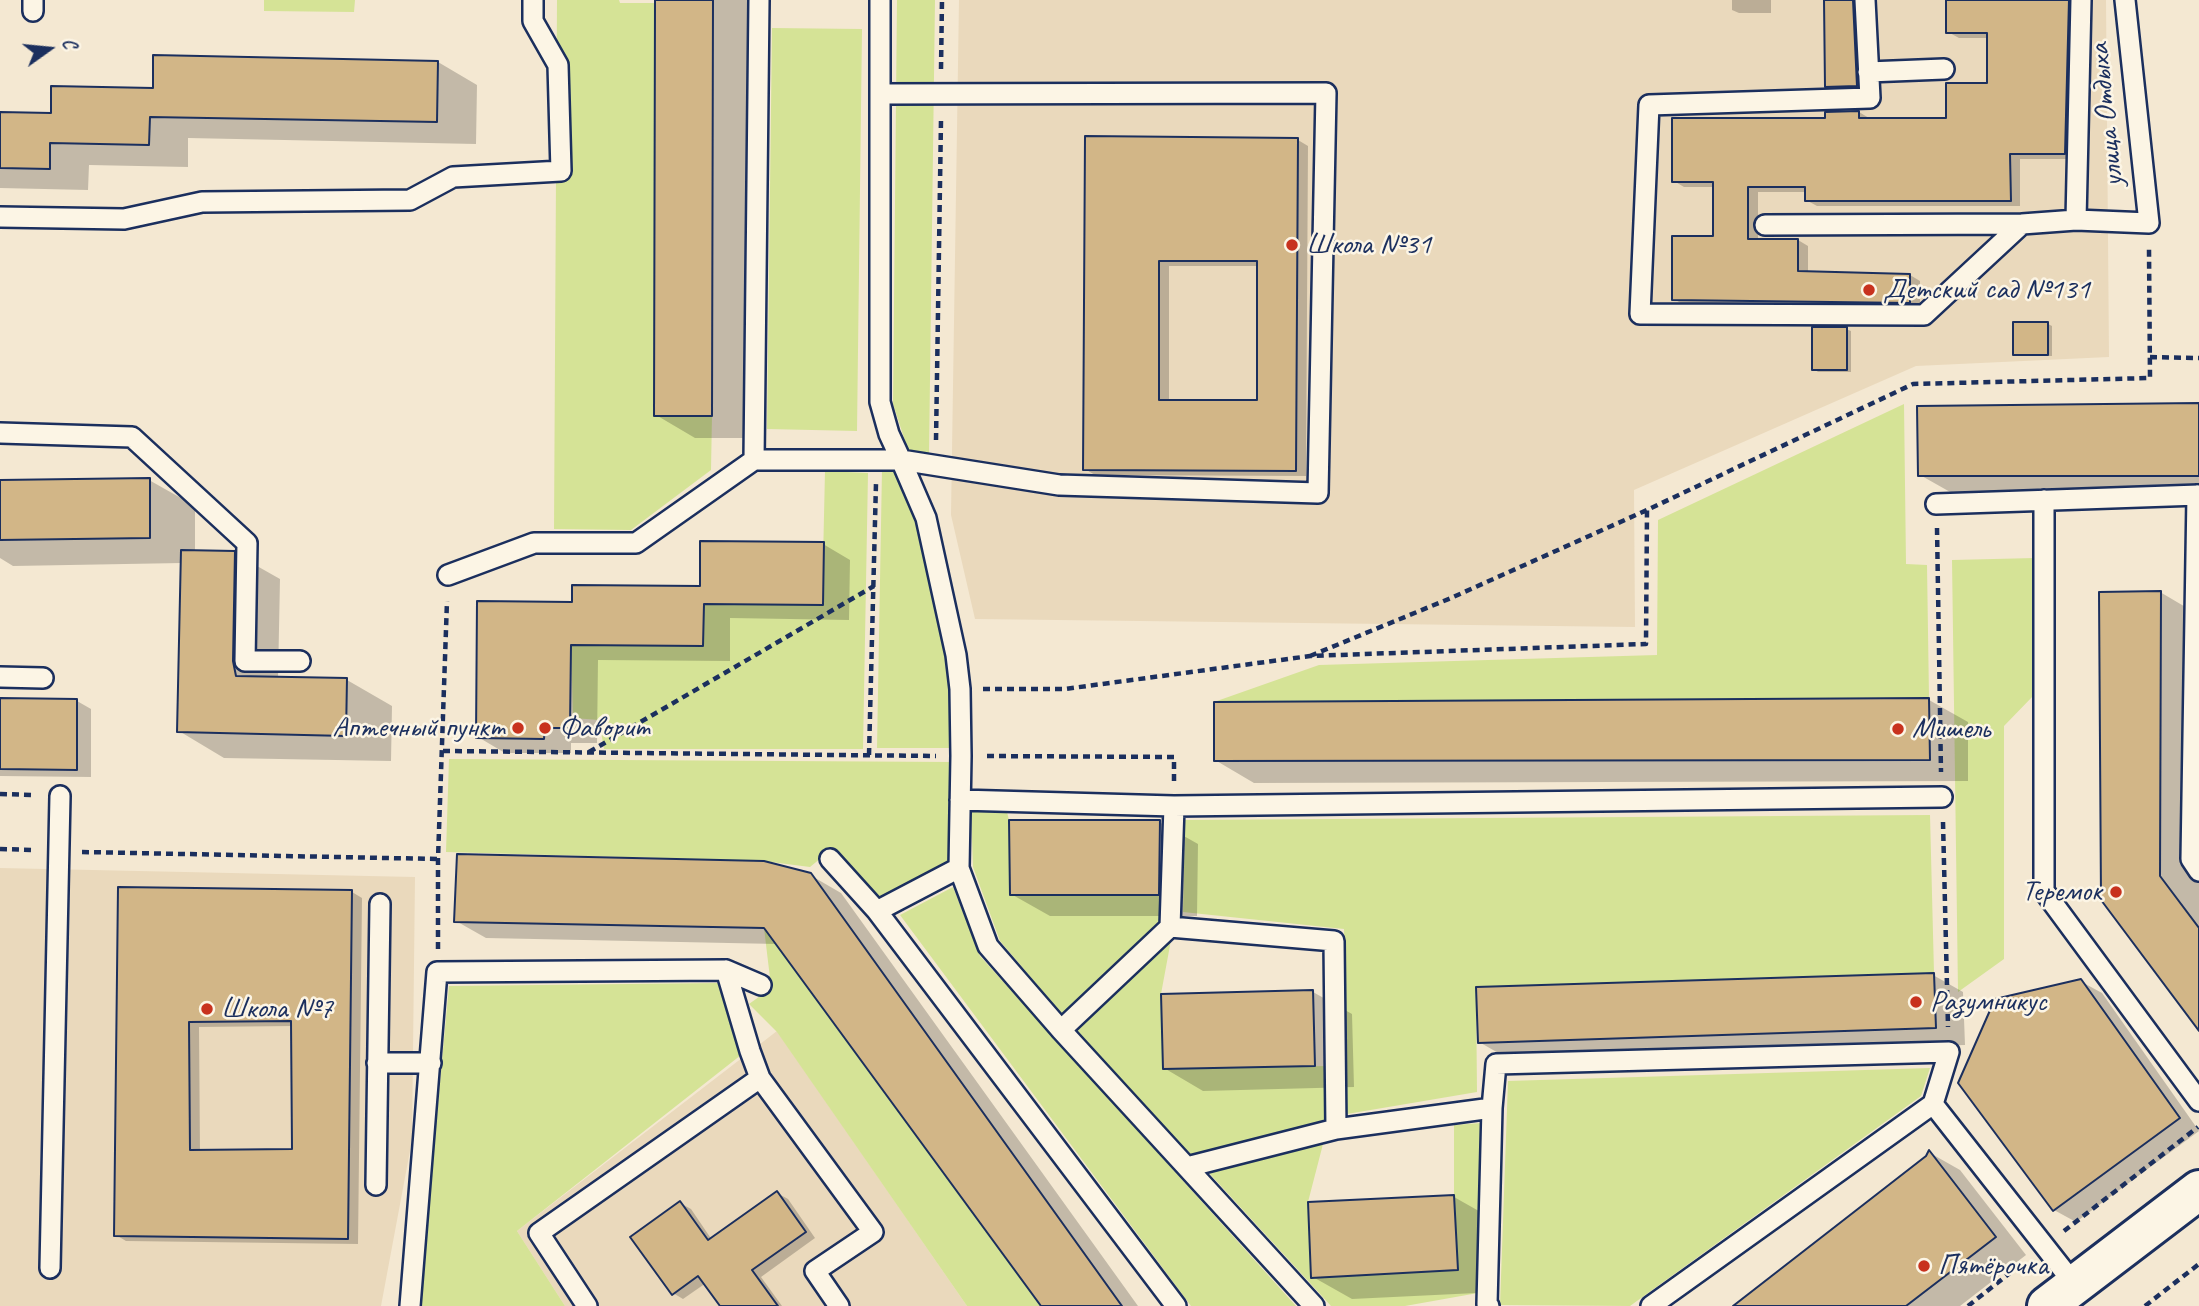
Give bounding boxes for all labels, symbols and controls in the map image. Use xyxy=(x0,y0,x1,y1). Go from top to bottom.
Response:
north arrow xyxy=(14,14,84,84)
text: С xyxy=(56,36,82,51)
street label: улица Отдыха xyxy=(2082,41,2132,189)
place label: Школа №31 xyxy=(1306,227,1431,263)
marker: Школа №31 xyxy=(1284,237,1300,253)
place label: Детский сад №131 xyxy=(1883,272,2090,308)
marker: Детский сад №131 xyxy=(1861,282,1877,298)
place label: Аптечный пункт xyxy=(332,710,504,746)
place label: Фаворит xyxy=(559,710,650,746)
place label: Мишель xyxy=(1912,711,1990,747)
marker: Аптечный пункт xyxy=(510,720,526,736)
marker: Фаворит xyxy=(537,720,553,736)
marker: Мишель xyxy=(1890,721,1906,737)
place label: Теремок xyxy=(2022,874,2102,910)
marker: Теремок xyxy=(2108,884,2124,900)
place label: Разумникус xyxy=(1930,984,2047,1020)
place label: Школа №7 xyxy=(221,991,333,1027)
marker: Разумникус xyxy=(1908,994,1924,1010)
marker: Школа №7 xyxy=(199,1001,215,1017)
place label: Пятёрочка xyxy=(1938,1248,2048,1284)
marker: Пятёрочка xyxy=(1916,1258,1932,1274)

